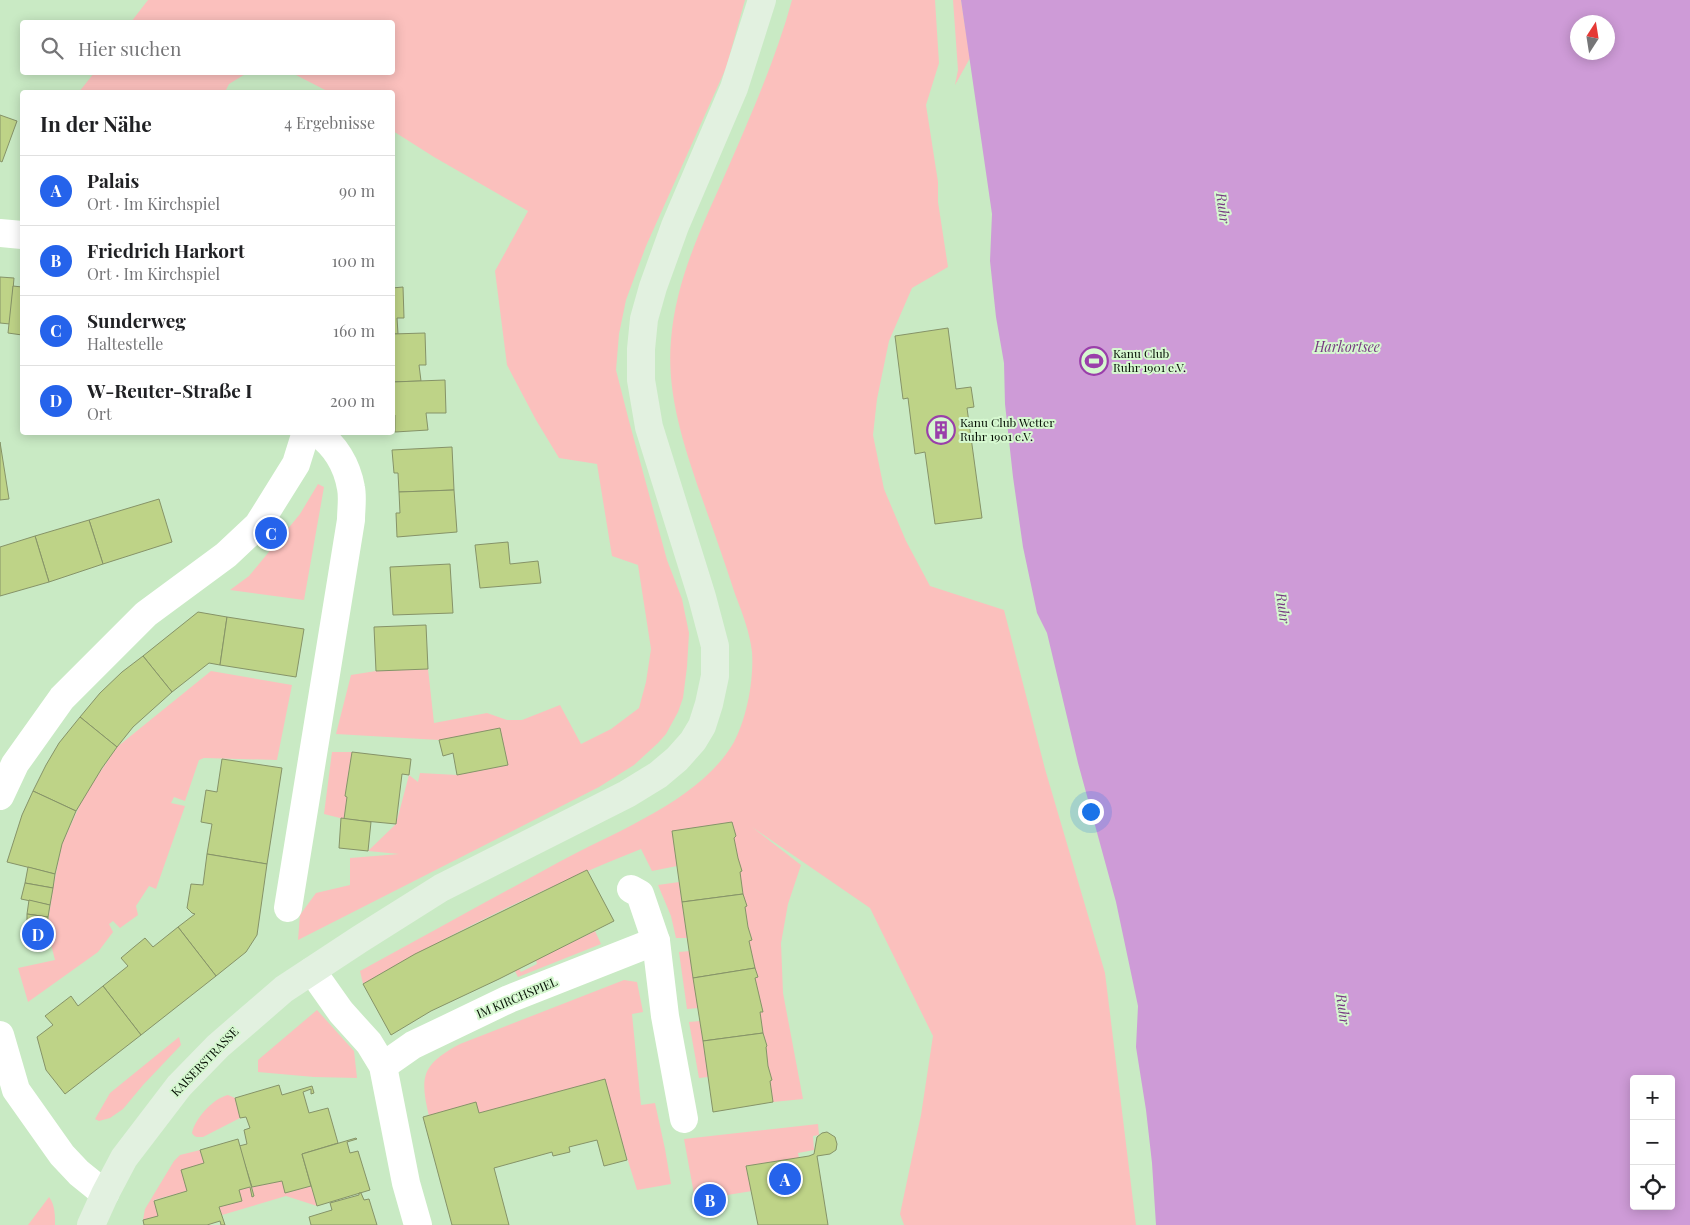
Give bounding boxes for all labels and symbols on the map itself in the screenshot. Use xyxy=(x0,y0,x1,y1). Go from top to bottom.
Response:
north arrow xyxy=(1570,15,1615,60)
water label: Ruhr xyxy=(1212,190,1235,225)
water label: Harkortsee xyxy=(1313,337,1380,356)
place label: Kanu Club Ruhr 1901 e.V. xyxy=(1113,345,1186,375)
sports icon: Kanu Club Ruhr 1901 e.V. xyxy=(1079,346,1109,376)
place label: Kanu Club Wetter Ruhr 1901 e.V. xyxy=(960,414,1055,444)
building icon: Kanu Club Wetter Ruhr 1901 e.V. xyxy=(926,415,956,445)
pin: C xyxy=(255,514,287,552)
water label: Ruhr xyxy=(1272,590,1295,625)
your location xyxy=(1078,799,1104,825)
pin: D xyxy=(22,915,54,953)
street label: IM KIRCHSPIEL xyxy=(474,973,560,1021)
water label: Ruhr xyxy=(1332,991,1355,1026)
street label: KAISERSTRASSE xyxy=(167,1023,241,1099)
pin: A xyxy=(769,1160,801,1198)
pin: B xyxy=(694,1181,726,1219)

